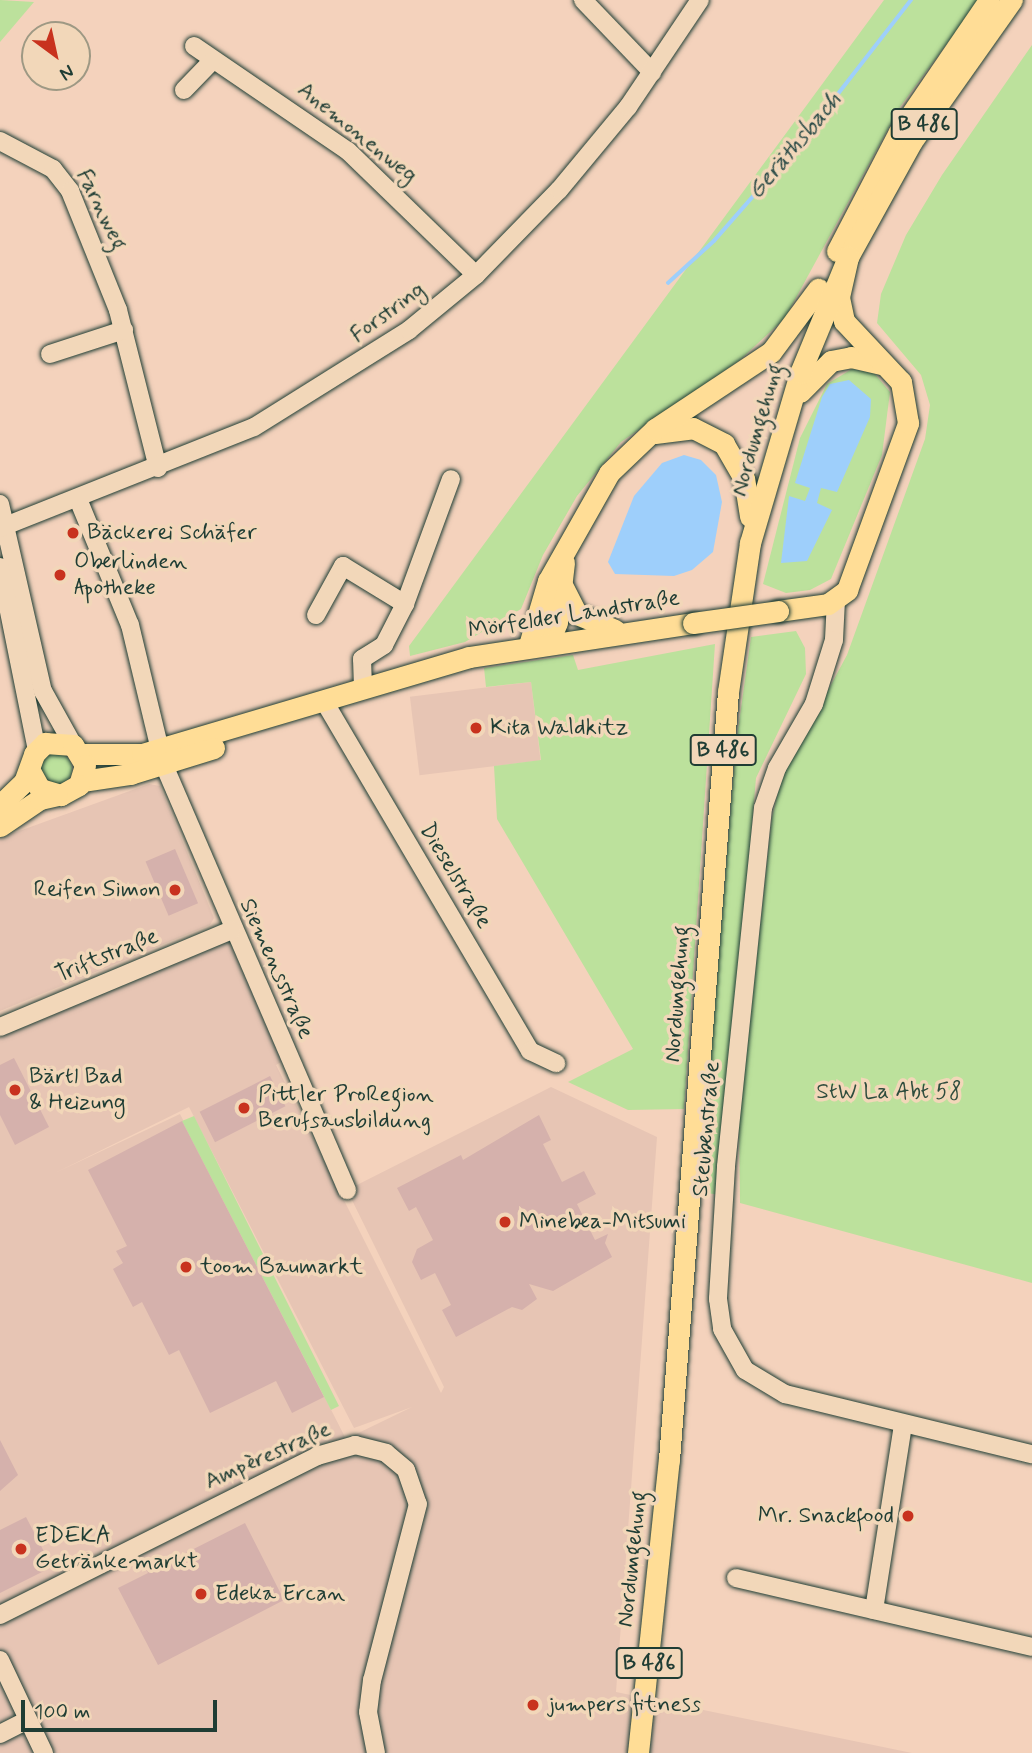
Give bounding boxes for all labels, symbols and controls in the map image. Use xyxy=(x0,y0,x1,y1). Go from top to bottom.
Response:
north arrow xyxy=(21,21,91,91)
text: N xyxy=(55,58,79,86)
street label: Anemonenweg xyxy=(292,76,422,190)
water label: Geräthsbach xyxy=(742,87,848,205)
road number: B 486 xyxy=(889,106,959,142)
street label: Farnweg xyxy=(70,165,132,255)
street label: Forstring xyxy=(345,277,431,349)
street label: Nordumgehung xyxy=(726,360,790,500)
place label: Bäckerei Schäfer xyxy=(87,519,257,547)
marker: Bäckerei Schäfer xyxy=(65,525,81,541)
place label: Oberlinden Apotheke xyxy=(74,548,187,602)
marker: Oberlinden Apotheke xyxy=(52,567,68,583)
street label: Mörfelder Landstraße xyxy=(466,585,682,645)
place label: Kita Waldkitz xyxy=(490,714,625,742)
marker: Kita Waldkitz xyxy=(468,720,484,736)
road number: B 486 xyxy=(688,732,758,768)
street label: Dieselstraße xyxy=(413,818,497,934)
place label: Reifen Simon xyxy=(25,876,161,904)
marker: Reifen Simon xyxy=(167,882,183,898)
street label: Siemensstraße xyxy=(233,895,319,1043)
street label: Triftstraße xyxy=(51,923,163,989)
street label: Nordumgehung xyxy=(659,925,697,1063)
street label: Steubenstraße xyxy=(687,1060,727,1198)
place label: Bärtl Bad & Heizung xyxy=(29,1063,126,1117)
park label: StW La Abt 58 xyxy=(816,1078,962,1106)
place label: Pittler ProRegion Berufsausbildung xyxy=(258,1081,432,1135)
marker: Bärtl Bad & Heizung xyxy=(7,1082,23,1098)
marker: Pittler ProRegion Berufsausbildung xyxy=(236,1100,252,1116)
place label: Minebea-Mitsumi xyxy=(519,1208,686,1236)
marker: Minebea-Mitsumi xyxy=(497,1214,513,1230)
place label: toom Baumarkt xyxy=(200,1253,361,1281)
marker: toom Baumarkt xyxy=(178,1259,194,1275)
street label: Ampèrestraße xyxy=(201,1416,335,1496)
street label: Nordumgehung xyxy=(612,1489,654,1629)
place label: Mr. Snackfood xyxy=(758,1502,894,1530)
marker: Mr. Snackfood xyxy=(900,1508,916,1524)
place label: EDEKA Getränkemarkt xyxy=(35,1522,198,1576)
marker: EDEKA Getränkemarkt xyxy=(13,1541,29,1557)
place label: Edeka Ercan xyxy=(215,1580,345,1608)
marker: Edeka Ercan xyxy=(193,1586,209,1602)
road number: B 486 xyxy=(614,1646,684,1680)
scale bar xyxy=(24,1686,220,1730)
place label: jumpers fitness xyxy=(547,1691,701,1719)
marker: jumpers fitness xyxy=(525,1697,541,1713)
text: 100 m xyxy=(34,1698,90,1726)

